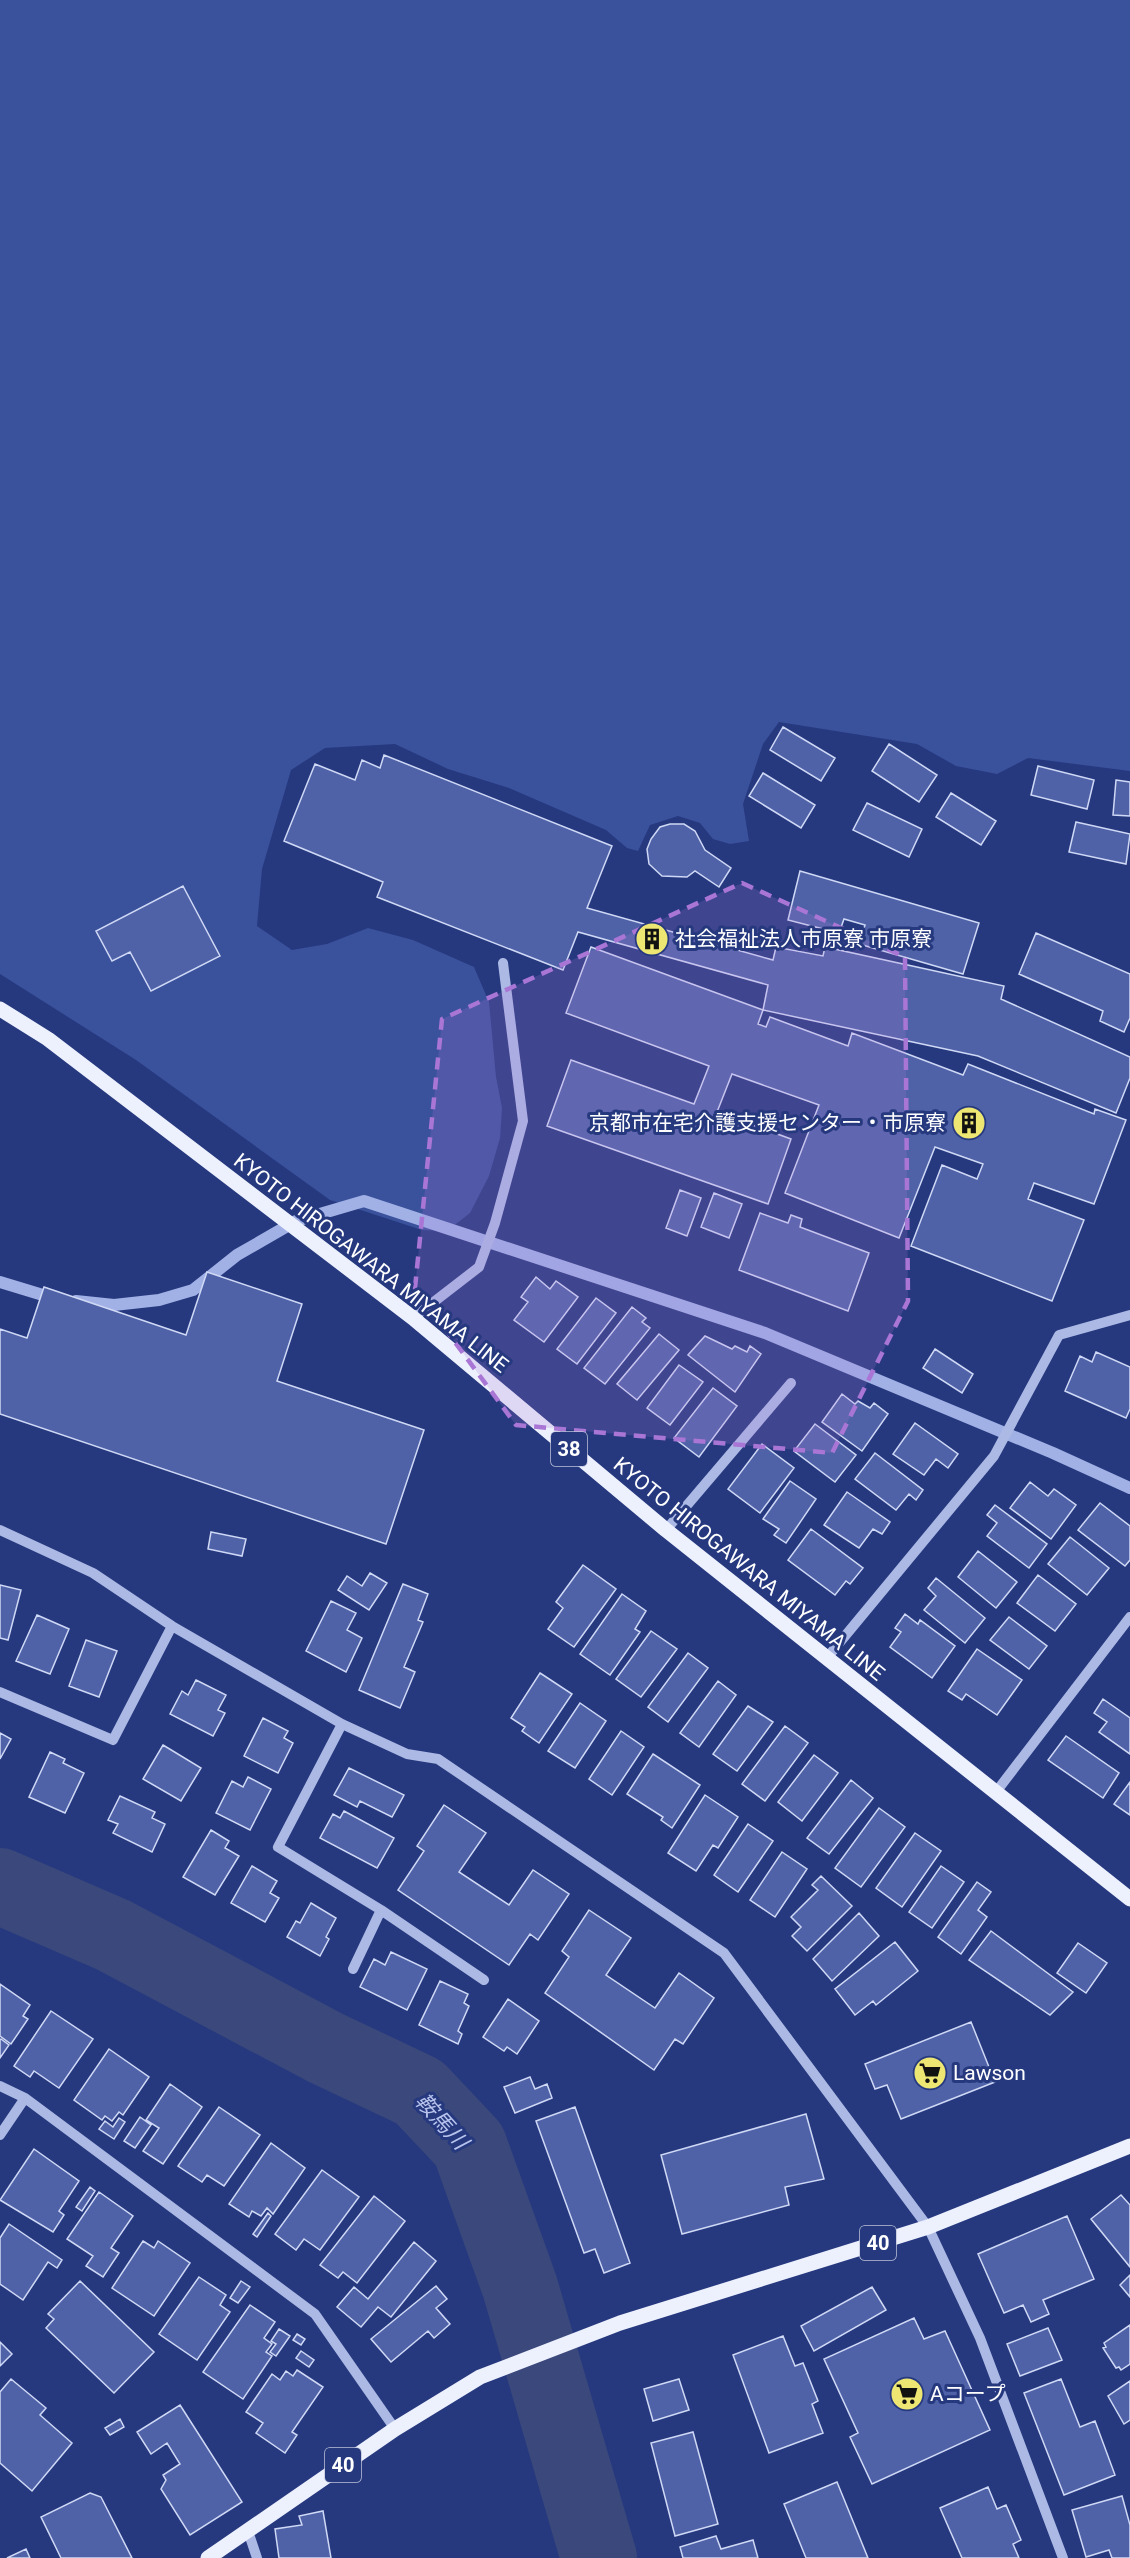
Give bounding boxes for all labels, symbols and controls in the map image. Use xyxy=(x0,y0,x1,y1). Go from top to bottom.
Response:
building icon: 社会福祉法人市原寮 市原寮 xyxy=(634,921,670,957)
place label: 社会福祉法人市原寮 市原寮 xyxy=(675,927,932,951)
building icon: 京都市在宅介護支援センター・市原寮 xyxy=(951,1105,987,1141)
place label: 京都市在宅介護支援センター・市原寮 xyxy=(589,1111,946,1135)
street label: KYOTO HIROGAWARA MIYAMA LINE xyxy=(229,1149,513,1378)
road number: 38 xyxy=(551,1432,587,1466)
street label: KYOTO HIROGAWARA MIYAMA LINE xyxy=(609,1452,889,1686)
supermarket icon: Lawson xyxy=(912,2055,948,2091)
place label: Lawson xyxy=(953,2061,1026,2085)
water label: 鞍馬川 xyxy=(410,2088,474,2156)
road number: 40 xyxy=(860,2226,896,2260)
supermarket icon: Aコープ xyxy=(889,2376,925,2412)
place label: Aコープ xyxy=(930,2382,1005,2406)
road number: 40 xyxy=(325,2448,361,2482)

